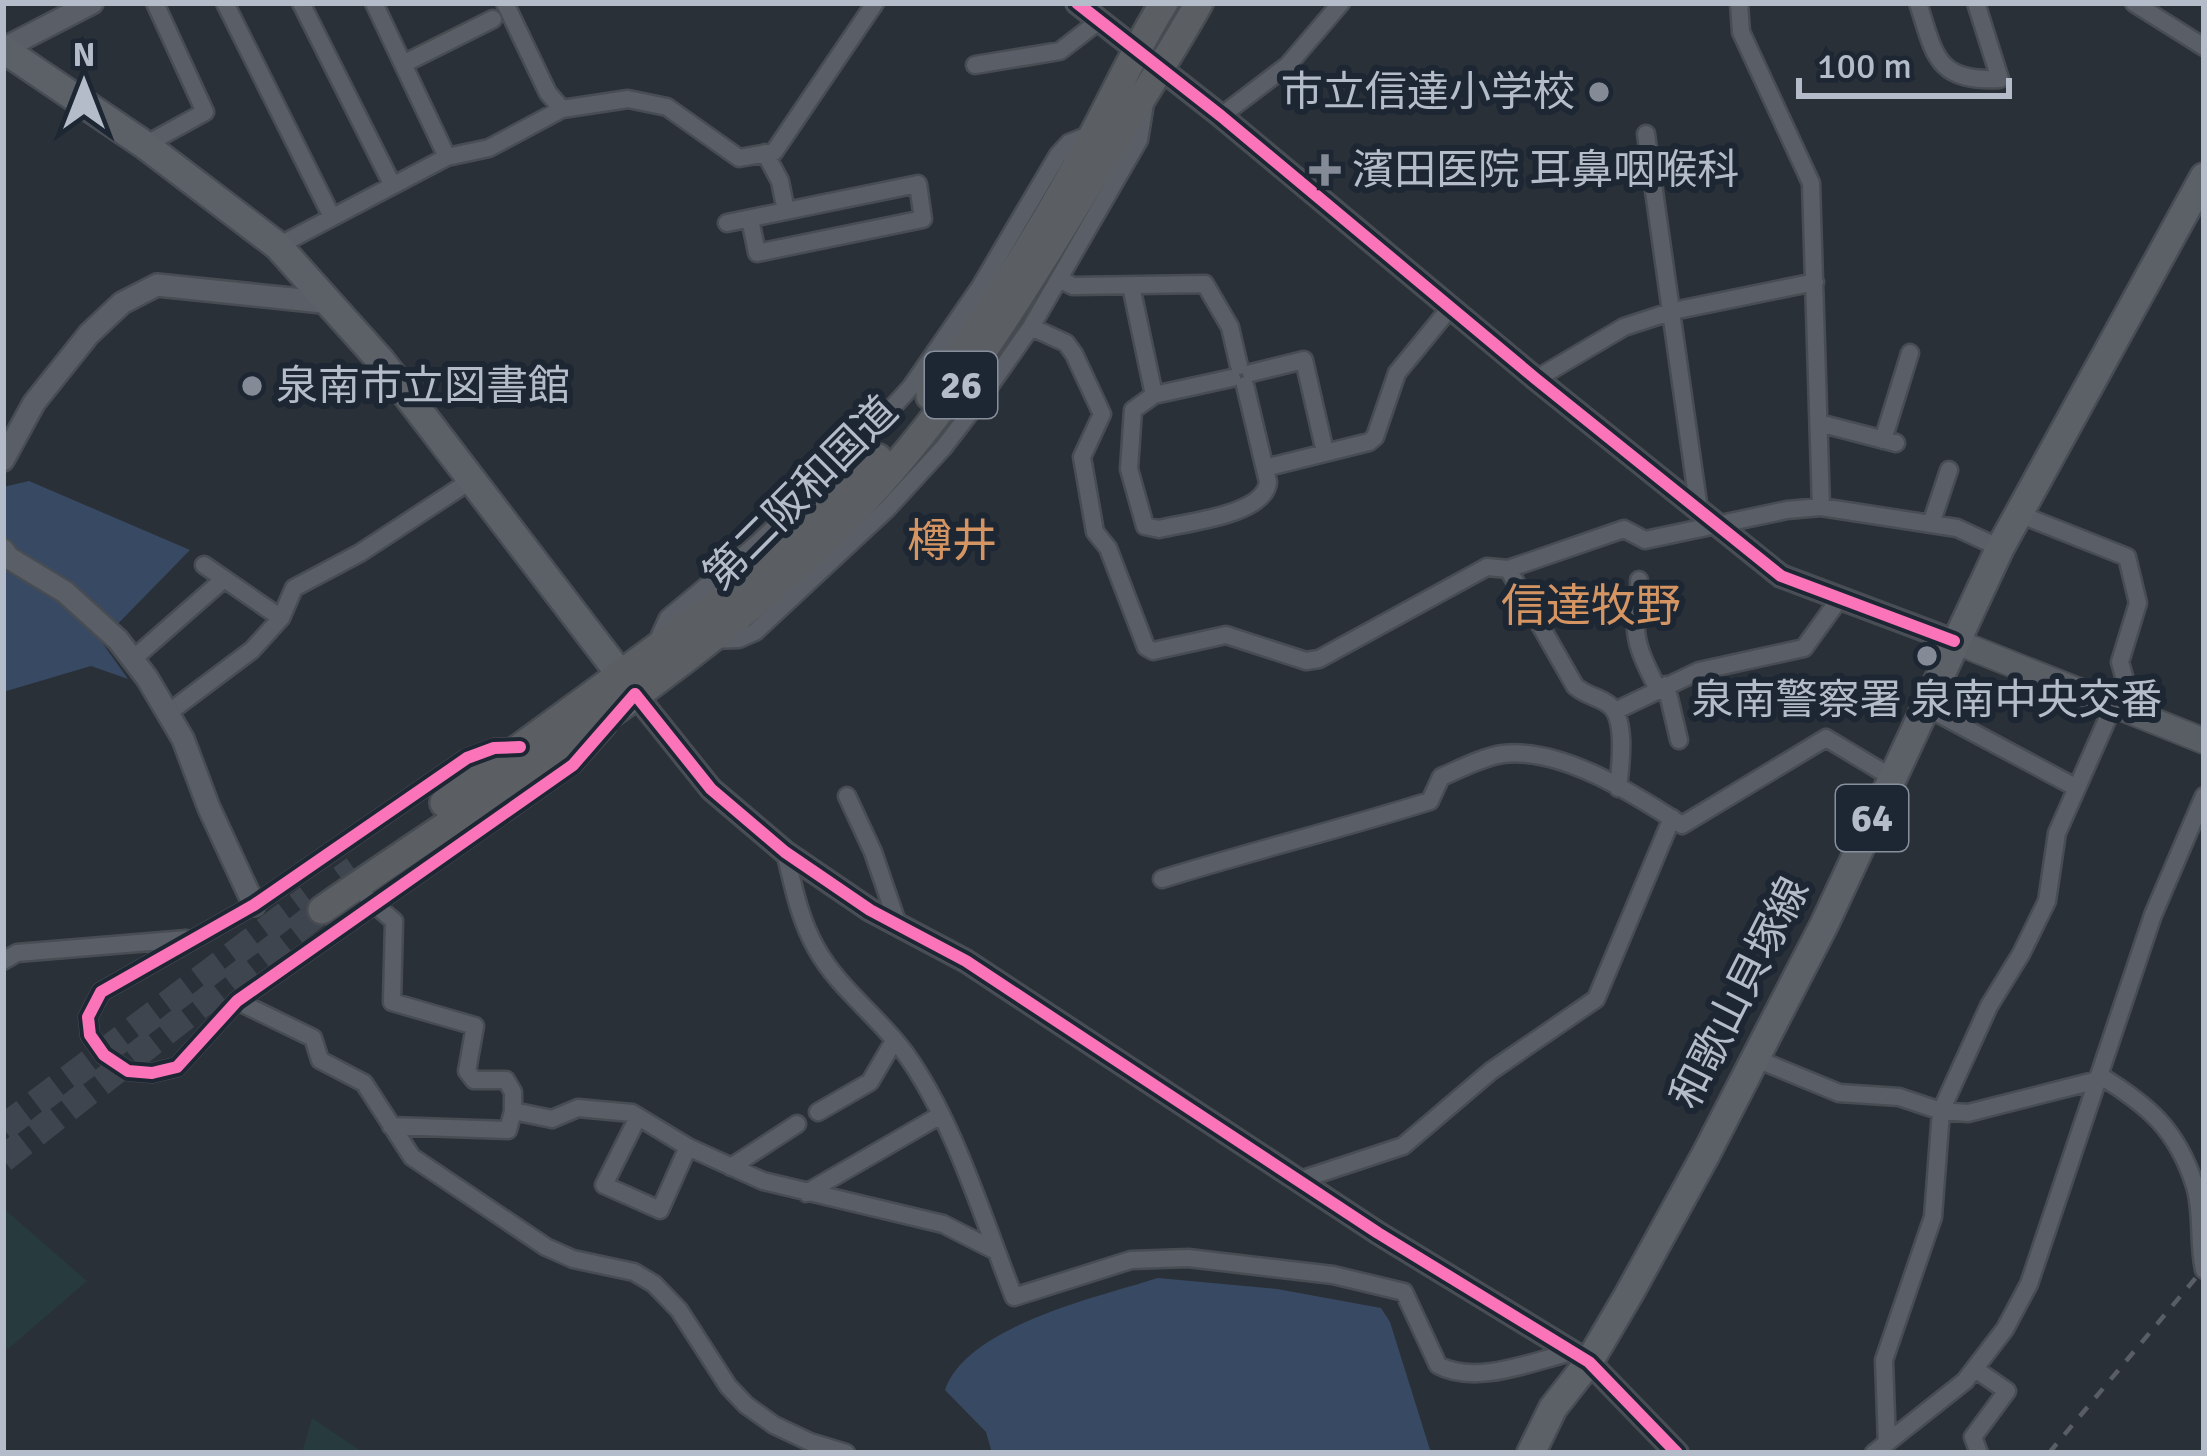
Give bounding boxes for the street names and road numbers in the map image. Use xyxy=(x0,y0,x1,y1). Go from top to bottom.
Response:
road number: 26 xyxy=(925,352,997,418)
street label: 第二阪和国道 xyxy=(694,386,908,600)
road number: 64 xyxy=(1836,785,1908,851)
street label: 和歌山貝塚線 xyxy=(1660,869,1820,1117)

